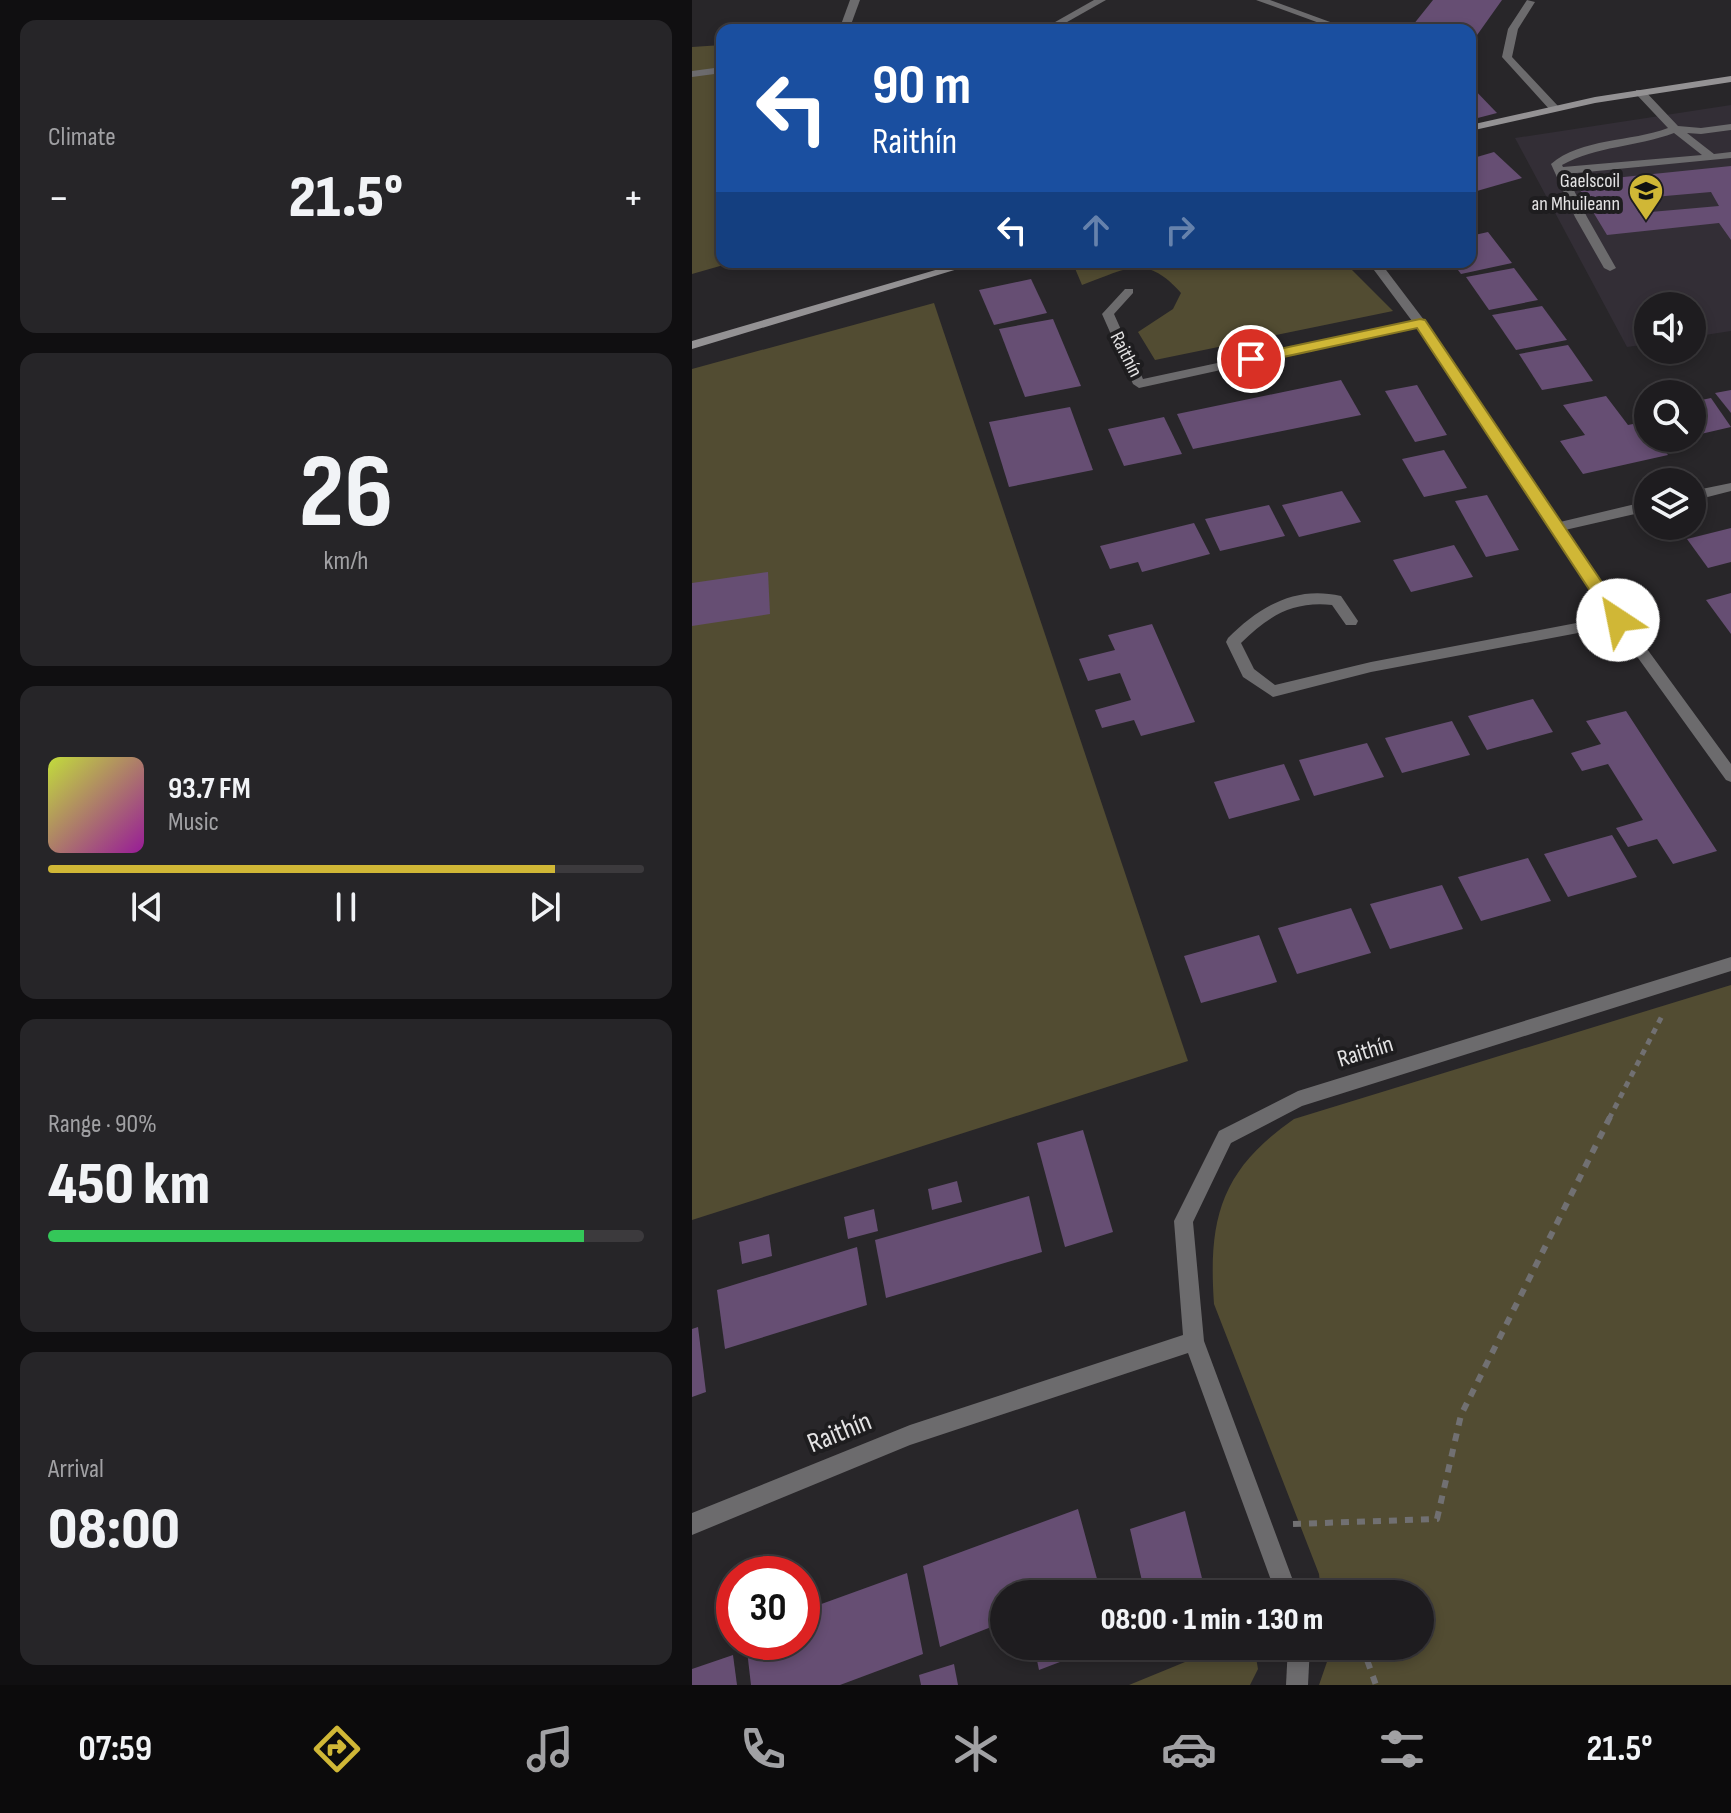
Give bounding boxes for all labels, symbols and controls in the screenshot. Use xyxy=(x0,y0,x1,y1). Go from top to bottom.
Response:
text: 90 m xyxy=(872,53,971,120)
icon: left xyxy=(740,56,844,160)
text: Raithín xyxy=(872,121,957,164)
text: Climate xyxy=(48,122,116,153)
text: 21.5° xyxy=(289,162,403,234)
place label: Gaelscoil an Mhuileann xyxy=(1531,169,1620,216)
text: − xyxy=(48,172,70,225)
text: + xyxy=(622,172,644,225)
school or university icon: Gaelscoil an Mhuileann xyxy=(1627,172,1665,222)
icon: left xyxy=(990,208,1034,252)
icon: ahead xyxy=(1074,208,1118,252)
icon: right xyxy=(1158,208,1202,252)
map controls xyxy=(1634,292,1706,540)
button: sound xyxy=(1634,292,1706,364)
pin xyxy=(1217,325,1285,393)
street label: Raithín xyxy=(1105,328,1148,381)
icon: arrive xyxy=(1229,337,1273,381)
button: search xyxy=(1634,380,1706,452)
text: 26 xyxy=(299,431,393,556)
button: layers xyxy=(1634,468,1706,540)
text: km/h xyxy=(324,546,368,577)
position arrow xyxy=(1576,578,1660,662)
text: 93.7 FM xyxy=(168,771,251,807)
text: Music xyxy=(168,807,219,838)
icon: previous xyxy=(125,885,169,929)
icon: pause xyxy=(324,885,368,929)
icon: next xyxy=(523,885,567,929)
street label: Raithín xyxy=(1334,1029,1397,1074)
text: Range · 90% xyxy=(48,1109,157,1140)
text: 450 km xyxy=(48,1149,210,1221)
street label: Raithín xyxy=(803,1405,876,1460)
text: Arrival xyxy=(48,1454,104,1485)
text: 08:00 xyxy=(48,1494,180,1566)
speed limit sign: 30 xyxy=(716,1556,820,1660)
text: 08:00 · 1 min · 130 m xyxy=(1101,1602,1323,1638)
icon: directions xyxy=(309,1721,365,1777)
icon: music xyxy=(522,1721,578,1777)
icon: phone xyxy=(735,1721,791,1777)
icon: climate xyxy=(948,1721,1004,1777)
icon: car xyxy=(1161,1721,1217,1777)
icon: filters xyxy=(1374,1721,1430,1777)
text: 07:59 xyxy=(78,1728,152,1771)
text: 21.5° xyxy=(1586,1728,1653,1771)

